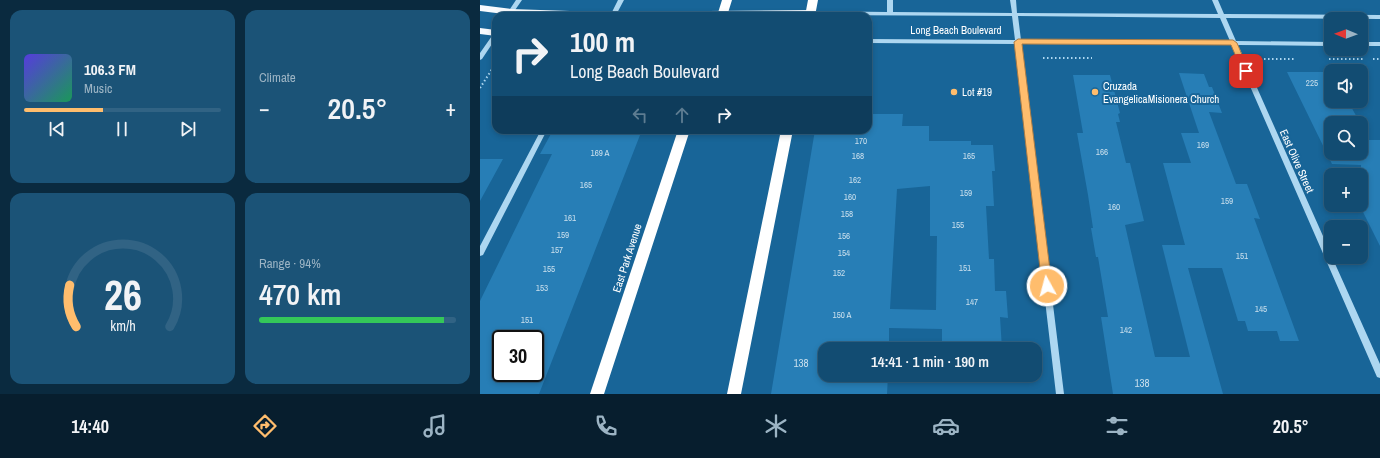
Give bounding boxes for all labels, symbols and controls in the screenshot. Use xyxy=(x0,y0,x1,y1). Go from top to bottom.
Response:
north arrow xyxy=(1324,12,1368,56)
map controls xyxy=(1324,12,1368,264)
text: 100 m xyxy=(570,23,635,61)
street label: Long Beach Boulevard xyxy=(910,23,1002,37)
icon: right xyxy=(504,28,556,80)
pin xyxy=(1229,54,1263,88)
text: 106.3 FM xyxy=(84,59,136,80)
text: Long Beach Boulevard xyxy=(570,59,719,84)
icon: arrive xyxy=(1235,60,1257,82)
button: sound xyxy=(1324,64,1368,108)
text: Climate xyxy=(259,69,296,86)
house number: 225 xyxy=(1306,77,1318,89)
place label: Cruzada EvangelicaMisionera Church xyxy=(1103,79,1219,106)
text: Music xyxy=(84,80,112,97)
place label: Lot #19 xyxy=(962,85,992,99)
marker: Lot #19 xyxy=(949,87,959,97)
marker: Cruzada EvangelicaMisionera Church xyxy=(1090,87,1100,97)
text: 20.5° xyxy=(328,88,387,128)
text: − xyxy=(259,93,270,123)
text: + xyxy=(445,93,456,123)
icon: left xyxy=(629,104,651,126)
icon: ahead xyxy=(671,104,693,126)
icon: right xyxy=(713,104,735,126)
button: search xyxy=(1324,116,1368,160)
icon: previous xyxy=(46,118,68,140)
icon: pause xyxy=(111,118,133,140)
icon: next xyxy=(177,118,199,140)
street label: East Olive Street xyxy=(1277,127,1317,195)
house number: 170 xyxy=(855,135,867,147)
house number: 169 xyxy=(1197,139,1209,151)
house number: 166 xyxy=(1096,146,1108,158)
house number: 169 A xyxy=(591,147,610,159)
house number: 168 xyxy=(852,150,864,162)
house number: 165 xyxy=(963,150,975,162)
button: + xyxy=(1324,168,1368,212)
house number: 162 xyxy=(849,174,861,186)
house number: 165 xyxy=(580,179,592,191)
house number: 159 xyxy=(960,187,972,199)
house number: 160 xyxy=(844,191,856,203)
house number: 159 xyxy=(1221,195,1233,207)
house number: 160 xyxy=(1108,201,1120,213)
house number: 158 xyxy=(841,208,853,220)
house number: 161 xyxy=(564,212,576,224)
house number: 155 xyxy=(952,219,964,231)
button: − xyxy=(1324,220,1368,264)
street label: East Park Avenue xyxy=(609,222,645,294)
house number: 159 xyxy=(557,229,569,241)
house number: 156 xyxy=(838,230,850,242)
house number: 157 xyxy=(551,244,563,256)
house number: 154 xyxy=(838,247,850,259)
house number: 151 xyxy=(1236,250,1248,262)
text: Range · 94% xyxy=(259,255,321,272)
house number: 151 xyxy=(959,262,971,274)
house number: 155 xyxy=(543,263,555,275)
position arrow xyxy=(1026,265,1068,307)
text: 26 xyxy=(104,266,141,322)
house number: 152 xyxy=(833,267,845,279)
text: 470 km xyxy=(259,274,341,314)
house number: 153 xyxy=(536,282,548,294)
house number: 147 xyxy=(966,296,978,308)
house number: 145 xyxy=(1255,303,1267,315)
house number: 150 A xyxy=(833,309,852,321)
house number: 151 xyxy=(521,314,533,326)
text: km/h xyxy=(110,315,135,334)
house number: 142 xyxy=(1120,324,1132,336)
speed limit sign: 30 xyxy=(492,330,544,382)
text: 14:41 · 1 min · 190 m xyxy=(871,351,989,372)
house number: 138 xyxy=(793,356,809,370)
house number: 138 xyxy=(1134,376,1150,390)
icon: directions xyxy=(251,412,279,440)
icon: music xyxy=(421,412,449,440)
icon: phone xyxy=(592,412,620,440)
icon: climate xyxy=(762,412,790,440)
icon: car xyxy=(932,412,960,440)
icon: filters xyxy=(1103,412,1131,440)
text: 14:40 xyxy=(71,414,109,439)
text: 20.5° xyxy=(1273,414,1309,439)

